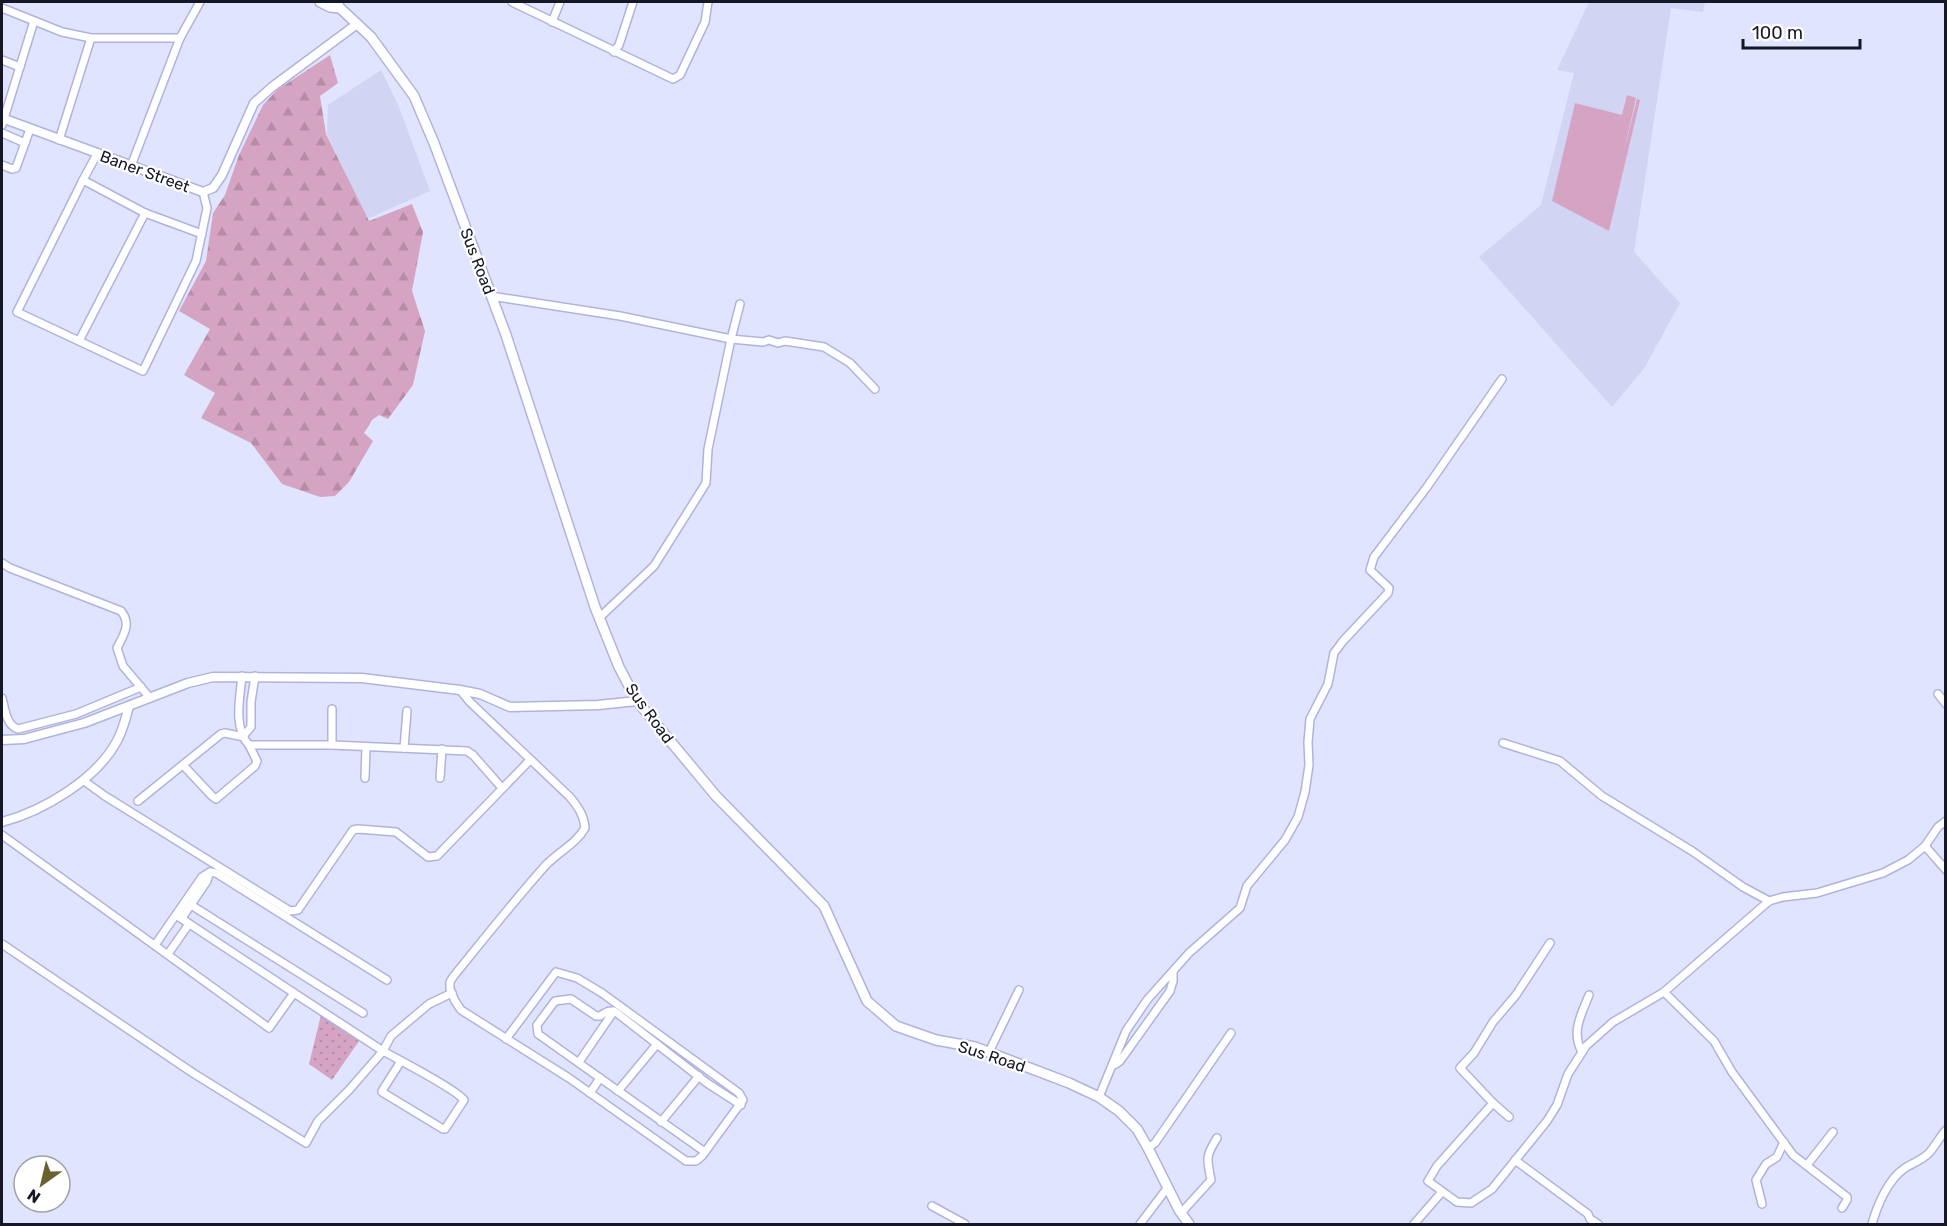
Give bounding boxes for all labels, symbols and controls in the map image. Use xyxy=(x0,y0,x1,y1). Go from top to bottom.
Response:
scale bar xyxy=(1743,12,1860,50)
text: 100 m xyxy=(1752,22,1803,44)
street label: Baner Street xyxy=(97,146,192,196)
street label: Sus Road xyxy=(456,225,499,297)
street label: Sus Road xyxy=(621,680,678,747)
street label: Sus Road xyxy=(956,1037,1028,1076)
north arrow xyxy=(12,1154,72,1214)
text: N xyxy=(24,1185,44,1207)

